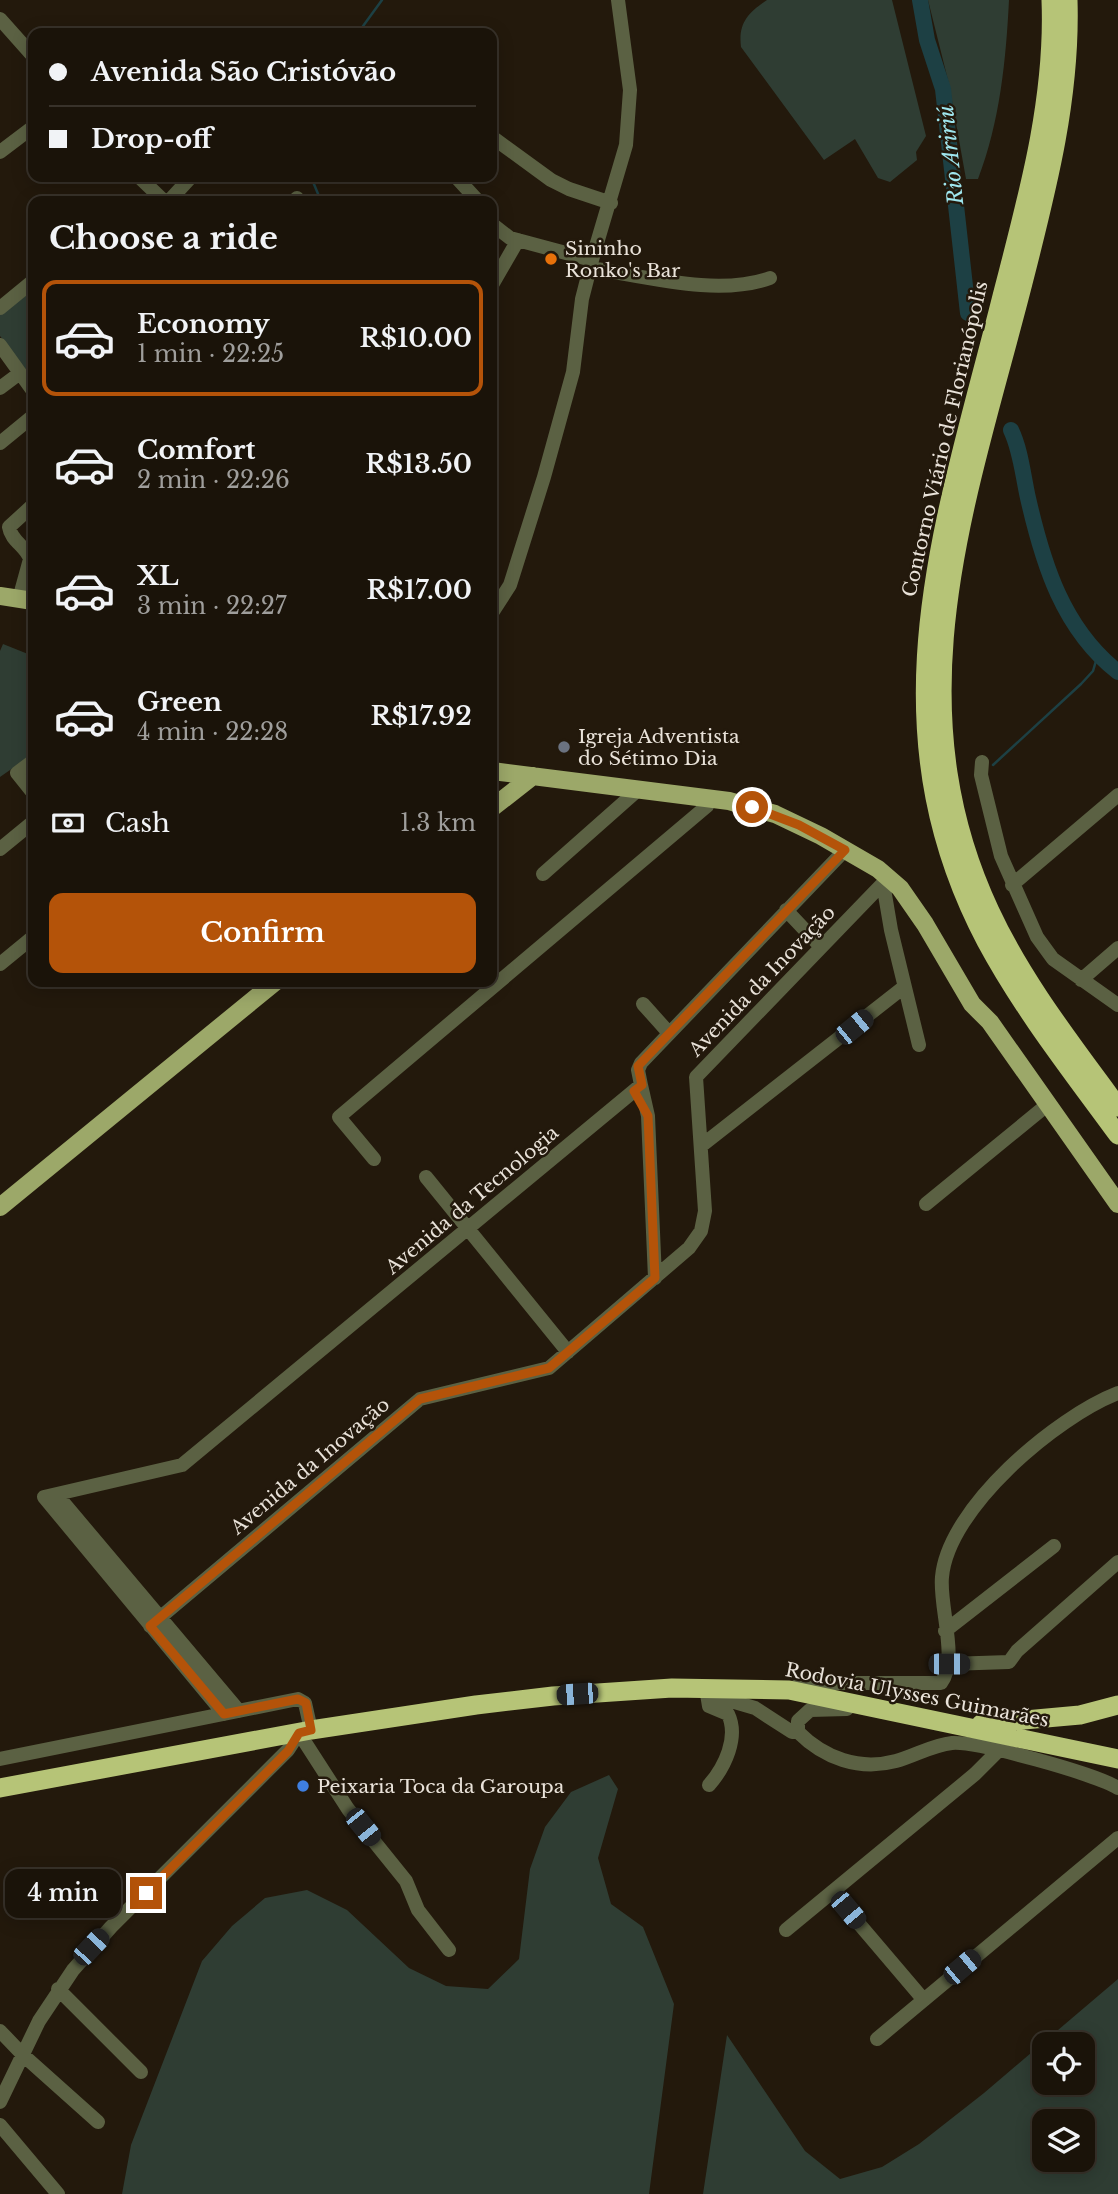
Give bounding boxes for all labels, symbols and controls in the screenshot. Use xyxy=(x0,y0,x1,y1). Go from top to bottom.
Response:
text: Avenida São Cristóvão xyxy=(91,56,396,88)
water label: Rio Aririú xyxy=(933,104,969,207)
text: Drop-off xyxy=(91,123,212,155)
text: Choose a ride xyxy=(49,218,278,258)
place label: Sininho Ronko's Bar xyxy=(565,237,680,282)
marker: Sininho Ronko's Bar xyxy=(543,251,559,267)
street label: Contorno Viário de Florianópolis xyxy=(897,279,993,599)
icon: car xyxy=(53,307,116,370)
text: Economy xyxy=(137,308,270,340)
text: R$10.00 xyxy=(359,322,472,354)
text: 1 min · 22:25 xyxy=(137,340,284,368)
icon: car xyxy=(53,433,116,496)
text: Comfort xyxy=(137,434,255,466)
text: R$13.50 xyxy=(365,448,472,480)
text: 2 min · 22:26 xyxy=(137,466,290,494)
icon: car xyxy=(53,559,116,622)
text: XL xyxy=(137,560,179,592)
text: R$17.00 xyxy=(366,574,472,606)
text: 3 min · 22:27 xyxy=(137,592,287,620)
icon: car xyxy=(53,685,116,748)
text: Green xyxy=(137,686,222,718)
text: R$17.92 xyxy=(371,700,472,732)
text: 4 min · 22:28 xyxy=(137,718,288,746)
place label: Igreja Adventista do Sétimo Dia xyxy=(578,725,740,770)
marker: Igreja Adventista do Sétimo Dia xyxy=(556,739,572,755)
route start xyxy=(736,791,768,823)
icon: cash xyxy=(49,804,87,842)
text: Cash xyxy=(105,807,170,839)
text: 1.3 km xyxy=(400,809,476,837)
button: Confirm xyxy=(49,893,476,973)
street label: Avenida da Inovação xyxy=(683,901,840,1062)
car xyxy=(832,1006,877,1048)
street label: Avenida da Tecnologia xyxy=(380,1121,563,1280)
street label: Avenida da Inovação xyxy=(225,1393,394,1540)
car xyxy=(929,1654,971,1675)
street label: Rodovia Ulysses Guimarães xyxy=(783,1658,1051,1732)
car xyxy=(556,1682,599,1706)
place label: Peixaria Toca da Garoupa xyxy=(317,1775,565,1798)
marker: Peixaria Toca da Garoupa xyxy=(295,1778,311,1794)
car xyxy=(342,1804,385,1850)
callout: 4 min xyxy=(6,1868,122,1918)
route end xyxy=(130,1877,162,1909)
text: 4 min xyxy=(28,1879,98,1907)
car xyxy=(827,1887,870,1933)
car xyxy=(69,1924,114,1970)
car xyxy=(940,1945,985,1989)
map controls xyxy=(1032,2032,1095,2172)
button: locate xyxy=(1032,2032,1095,2095)
button: layers xyxy=(1032,2109,1095,2172)

